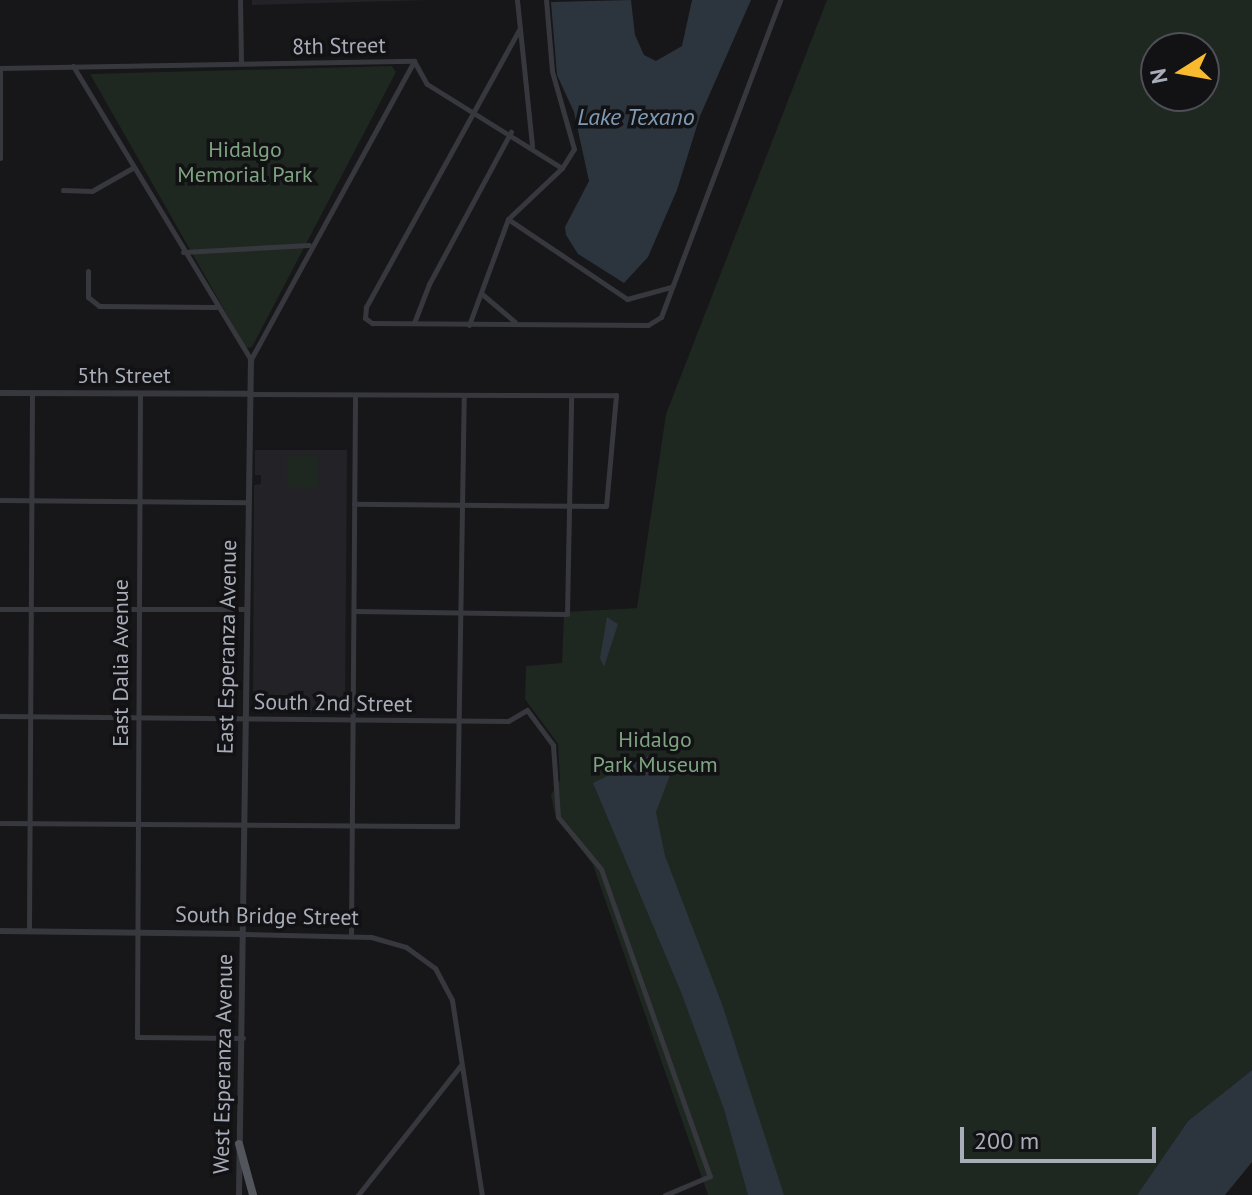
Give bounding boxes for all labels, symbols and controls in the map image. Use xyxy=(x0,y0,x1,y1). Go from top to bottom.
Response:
street label: 8th Street xyxy=(292,32,386,60)
north arrow xyxy=(1140,32,1220,112)
text: N xyxy=(1143,66,1174,86)
water label: Lake Texano xyxy=(577,103,695,131)
park label: Hidalgo Memorial Park xyxy=(177,136,313,188)
street label: 5th Street xyxy=(77,363,171,389)
street label: East Esperanza Avenue xyxy=(212,539,242,755)
street label: East Dalia Avenue xyxy=(108,579,134,747)
street label: South 2nd Street xyxy=(253,688,413,718)
park label: Hidalgo Park Museum xyxy=(592,726,718,778)
street label: South Bridge Street xyxy=(175,901,359,931)
street label: West Esperanza Avenue xyxy=(208,953,238,1175)
scale bar xyxy=(964,1111,1160,1161)
text: 200 m xyxy=(974,1125,1039,1156)

